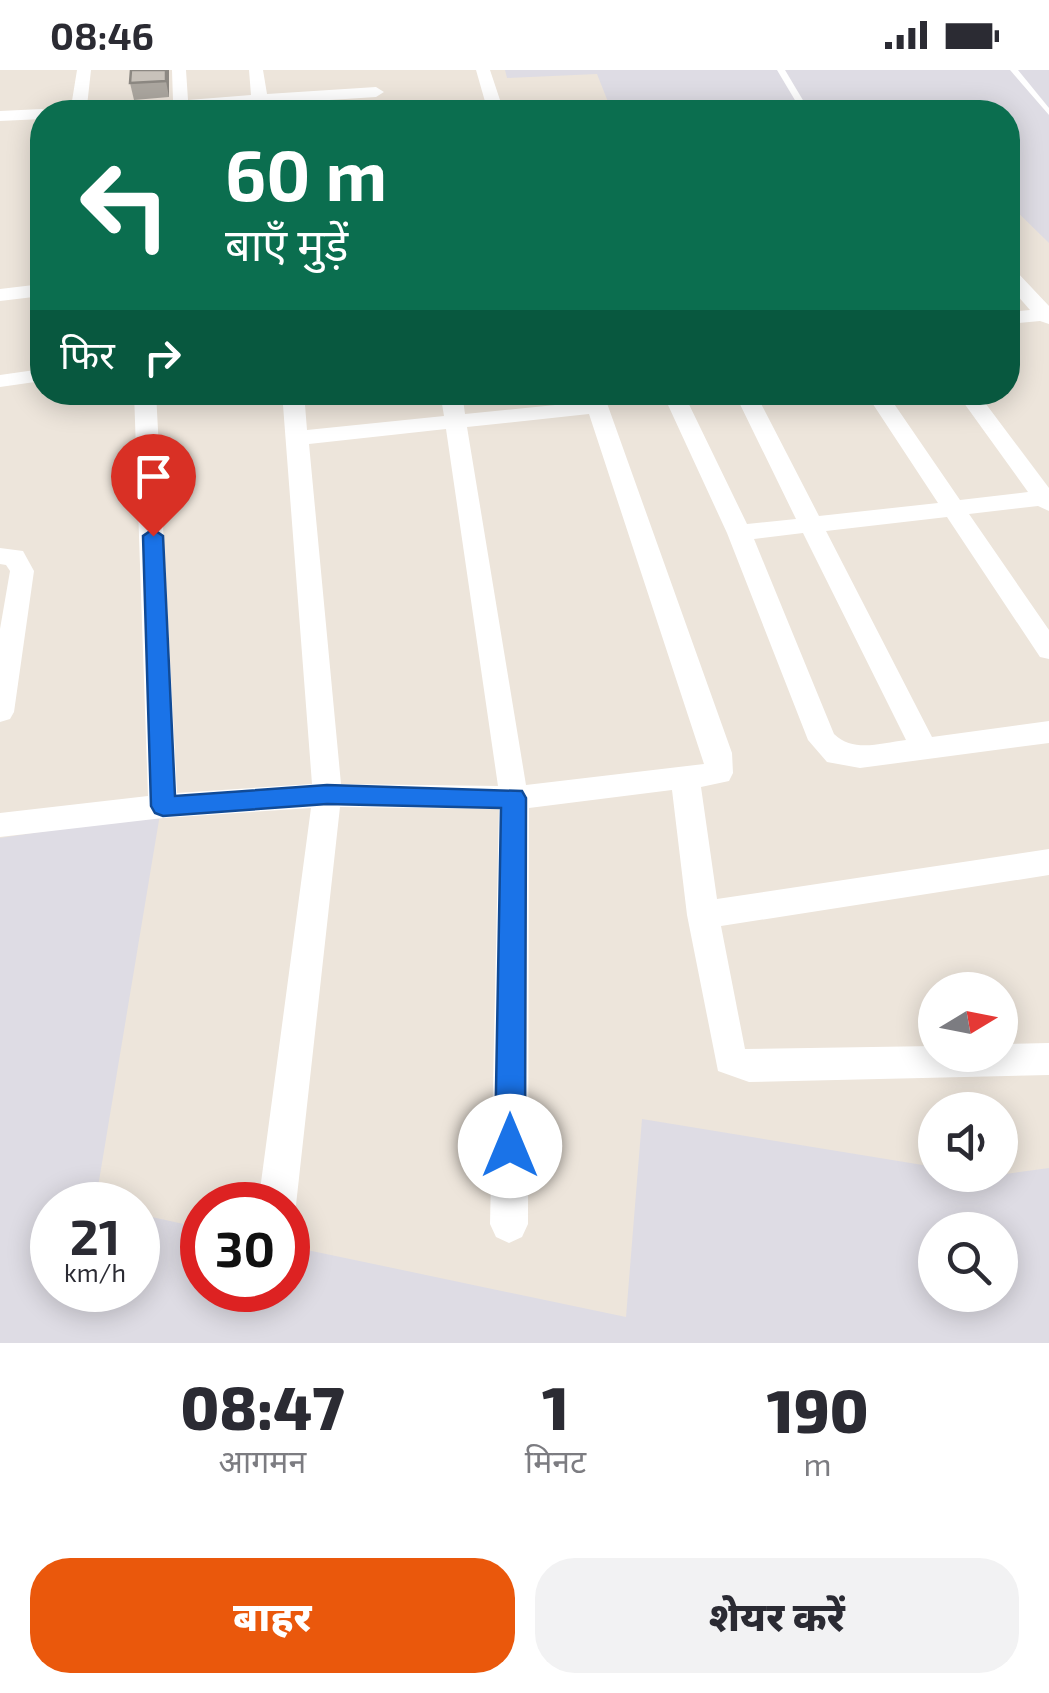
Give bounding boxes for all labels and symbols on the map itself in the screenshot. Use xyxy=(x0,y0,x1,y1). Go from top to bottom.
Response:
pin xyxy=(111,434,196,537)
north arrow xyxy=(918,972,1018,1072)
position arrow xyxy=(458,1094,562,1198)
speed limit sign: 30 xyxy=(180,1182,310,1312)

